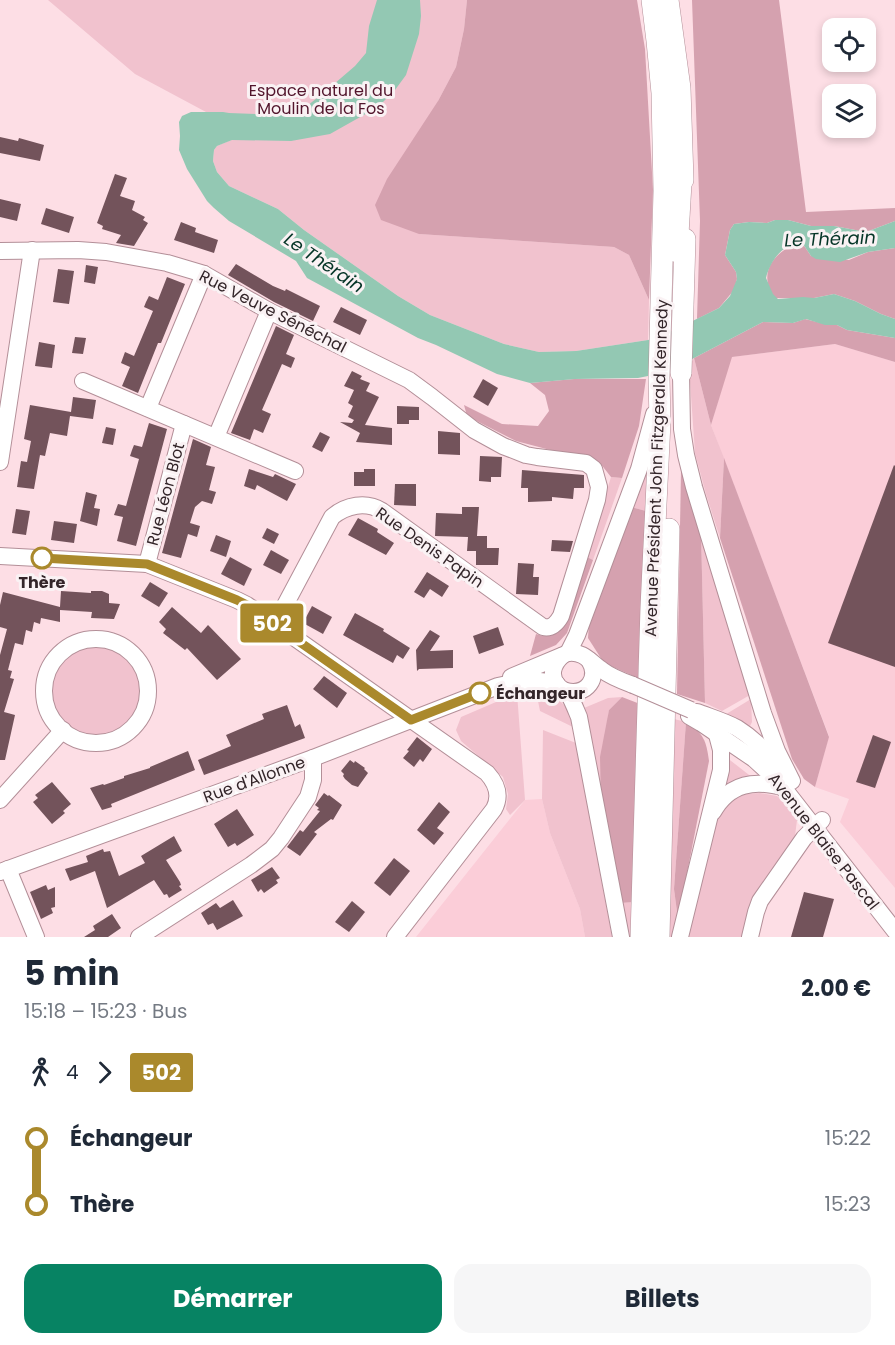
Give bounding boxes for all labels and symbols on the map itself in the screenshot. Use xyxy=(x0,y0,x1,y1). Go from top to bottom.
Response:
park label: Espace naturel du Moulin de la Fos xyxy=(249,79,393,120)
water label: Le Thérain xyxy=(784,224,876,253)
water label: Le Thérain xyxy=(279,227,369,299)
street label: Rue Veuve Sénéchal xyxy=(195,264,350,359)
street label: Avenue Président John Fitzgerald Kennedy xyxy=(639,299,674,637)
street label: Rue Léon Blot xyxy=(141,440,190,548)
street label: Rue Denis Papin xyxy=(371,501,488,593)
marker: Thère xyxy=(31,547,53,569)
place label: Thère xyxy=(19,571,66,594)
line badge: 502 xyxy=(238,604,306,642)
marker: Échangeur xyxy=(469,682,491,704)
place label: Échangeur xyxy=(496,682,585,705)
street label: Rue d'Allonne xyxy=(200,750,308,809)
street label: Avenue Blaise Pascal xyxy=(763,768,884,915)

